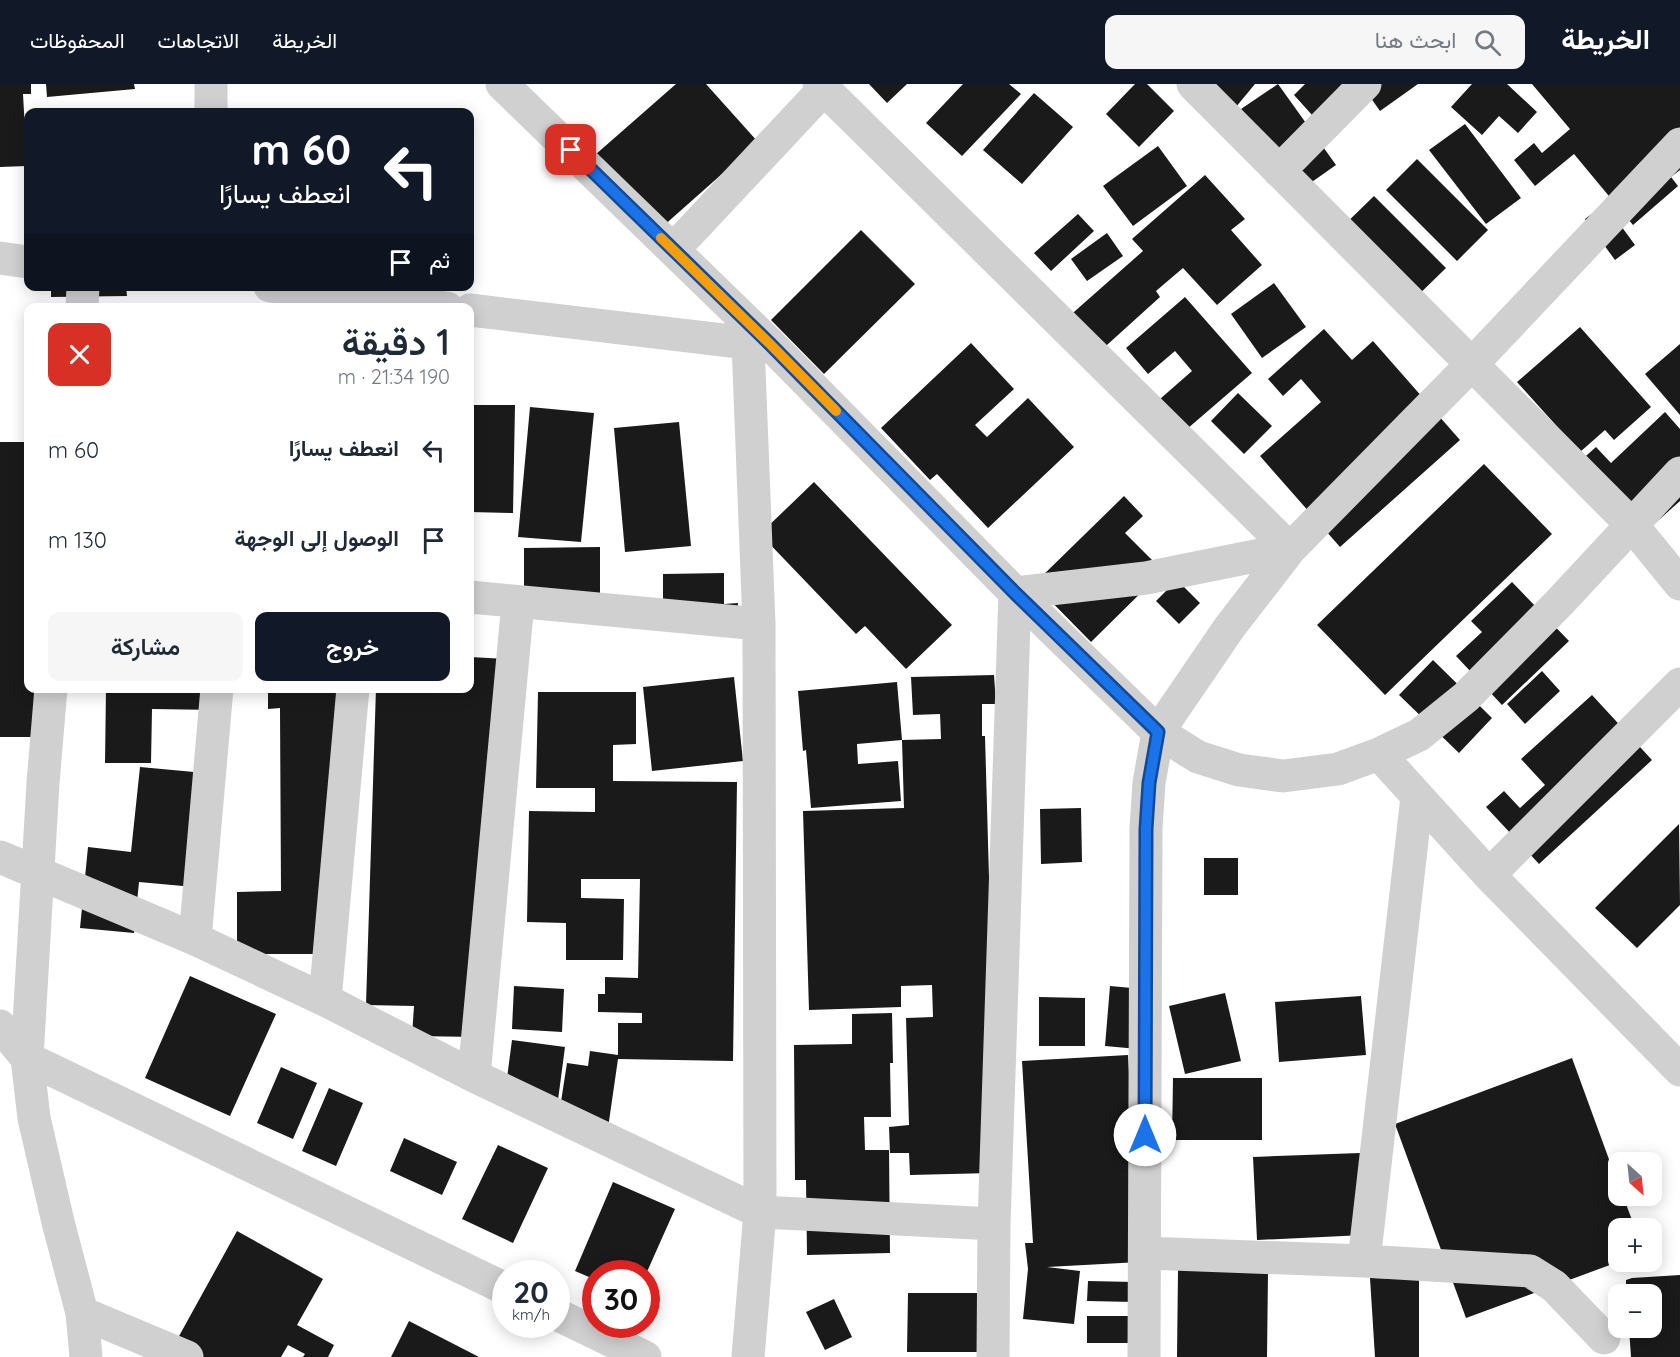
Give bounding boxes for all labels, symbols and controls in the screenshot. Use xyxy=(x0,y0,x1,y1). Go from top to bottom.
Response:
search box xyxy=(1105,15,1525,69)
text: الخريطة xyxy=(1561,21,1650,56)
text: ابحث هنا xyxy=(1375,26,1456,54)
icon: search xyxy=(1471,26,1504,59)
text: المحفوظات xyxy=(30,27,125,53)
text: الاتجاهات xyxy=(158,27,239,53)
text: الخريطة xyxy=(272,27,337,53)
text: 60 m xyxy=(251,123,351,176)
pin xyxy=(545,124,596,175)
icon: left xyxy=(372,132,450,210)
icon: arrive xyxy=(554,133,587,166)
text: انعطف يسارًا xyxy=(219,176,351,210)
icon: arrive xyxy=(384,246,417,279)
text: ثم xyxy=(429,246,450,274)
text: 1 دقيقة xyxy=(342,319,450,364)
button: close xyxy=(48,323,111,386)
text: 190 m · 21:34 xyxy=(338,364,450,389)
text: انعطف يسارًا xyxy=(289,434,399,462)
icon: left xyxy=(417,434,450,467)
text: 60 m xyxy=(48,436,99,464)
text: الوصول إلى الوجهة xyxy=(235,524,399,552)
icon: arrive xyxy=(417,524,450,557)
text: 130 m xyxy=(48,526,107,554)
button: مشاركة xyxy=(48,612,243,681)
button: خروج xyxy=(255,612,450,681)
position arrow xyxy=(1113,1103,1177,1167)
north arrow xyxy=(1608,1152,1662,1206)
map controls xyxy=(1608,1152,1662,1338)
button: + xyxy=(1608,1218,1662,1272)
speed limit sign: 30 xyxy=(582,1260,660,1338)
text: 20 xyxy=(513,1273,549,1311)
button: − xyxy=(1608,1284,1662,1338)
text: km/h xyxy=(512,1305,550,1324)

